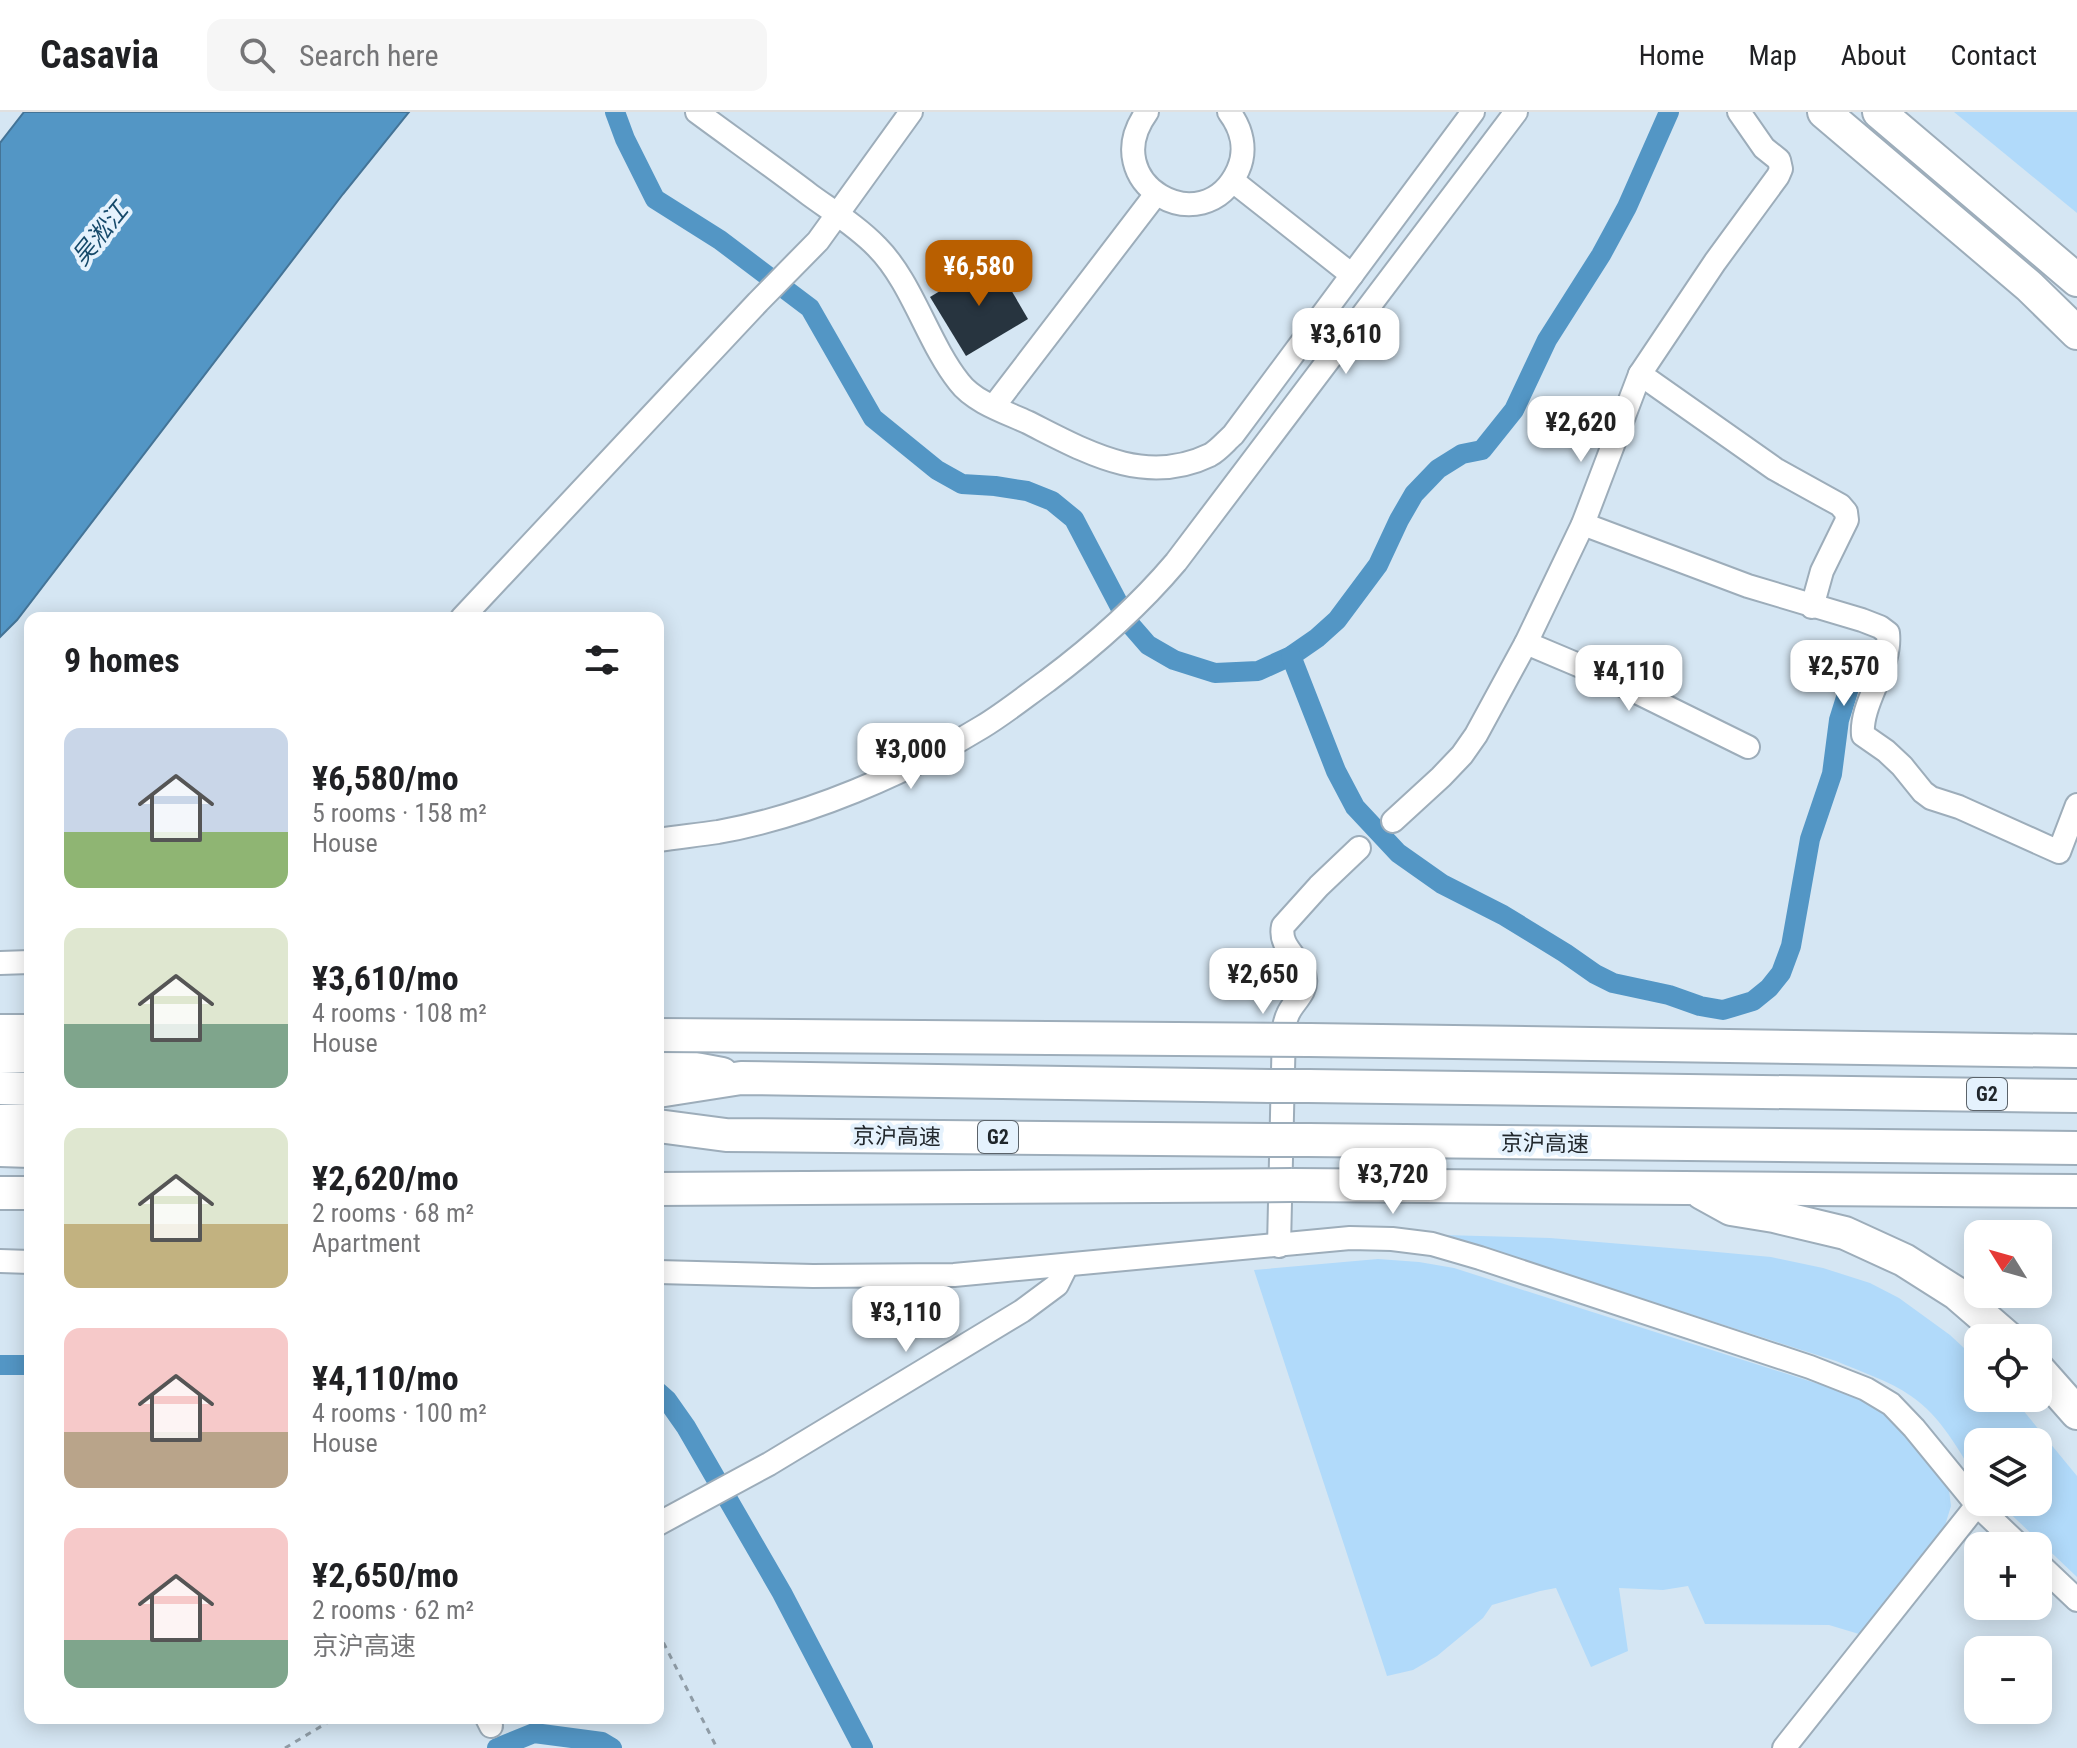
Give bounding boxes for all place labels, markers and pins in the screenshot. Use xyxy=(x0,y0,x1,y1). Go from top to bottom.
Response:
pin: ¥6,580 xyxy=(914,240,1044,308)
pin: ¥3,610 xyxy=(1281,308,1411,376)
pin: ¥2,620 xyxy=(1516,396,1646,464)
pin: ¥2,570 xyxy=(1779,640,1909,708)
pin: ¥4,110 xyxy=(1564,645,1694,713)
pin: ¥3,000 xyxy=(846,723,976,791)
pin: ¥2,650 xyxy=(1198,948,1328,1016)
pin: ¥3,720 xyxy=(1328,1148,1458,1216)
pin: ¥3,110 xyxy=(841,1286,971,1354)

